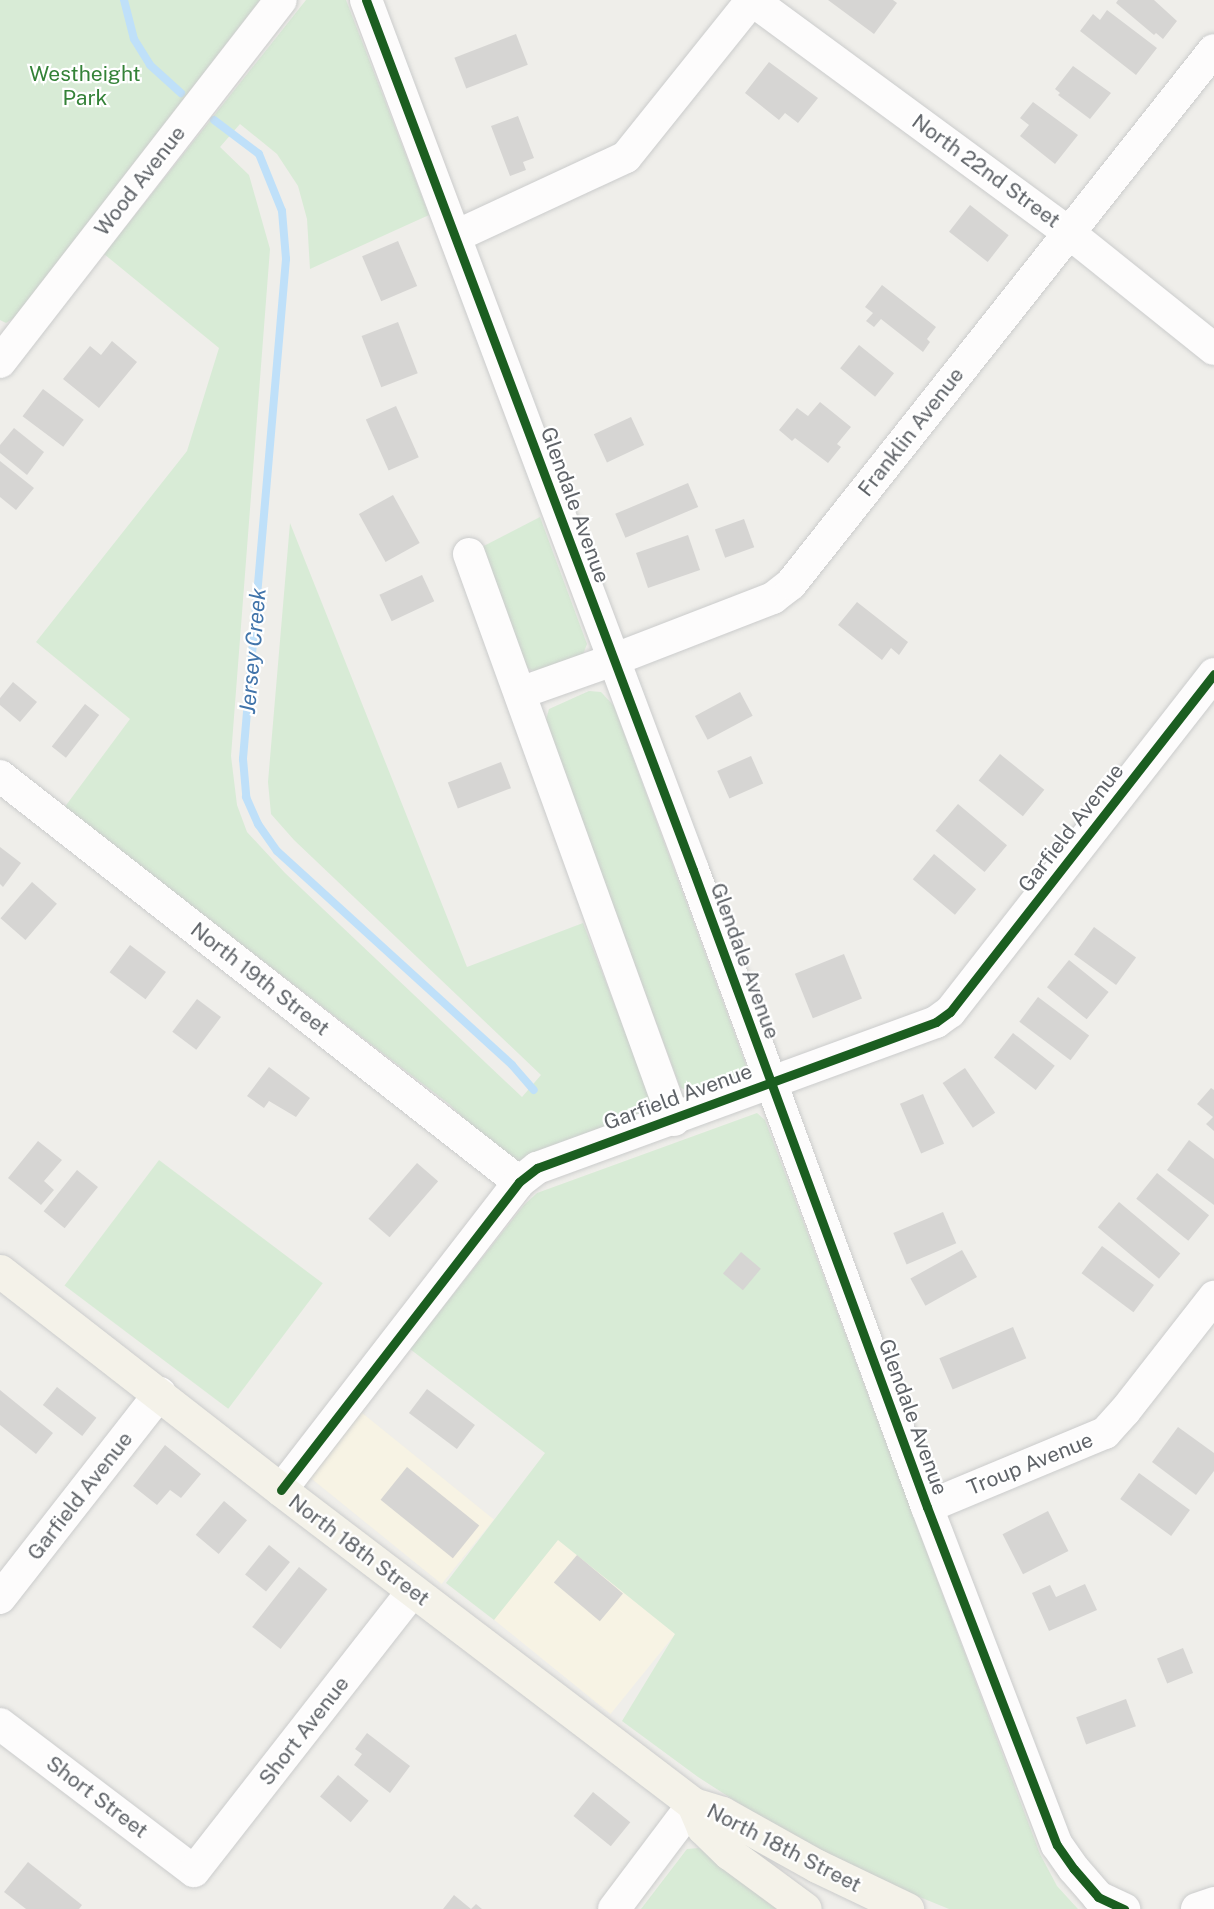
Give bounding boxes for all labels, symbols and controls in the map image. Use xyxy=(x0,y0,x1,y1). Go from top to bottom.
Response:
park label: Westheight Park xyxy=(29,61,141,111)
street label: North 22nd Street xyxy=(907,109,1065,233)
street label: Wood Avenue xyxy=(89,121,191,241)
street label: Franklin Avenue xyxy=(853,362,969,502)
street label: Glendale Avenue xyxy=(535,423,615,587)
water label: Jersey Creek xyxy=(234,587,272,715)
street label: Garfield Avenue xyxy=(1013,759,1129,897)
street label: Glendale Avenue xyxy=(705,879,785,1043)
street label: North 19th Street xyxy=(186,917,334,1041)
street label: Garfield Avenue xyxy=(600,1058,756,1136)
street label: Glendale Avenue xyxy=(873,1335,953,1499)
street label: Garfield Avenue xyxy=(22,1427,138,1565)
street label: Troup Avenue xyxy=(963,1427,1097,1501)
street label: North 18th Street xyxy=(284,1489,434,1611)
street label: Short Avenue xyxy=(254,1671,354,1791)
street label: Short Street xyxy=(41,1751,153,1843)
street label: North 18th Street xyxy=(703,1798,865,1898)

